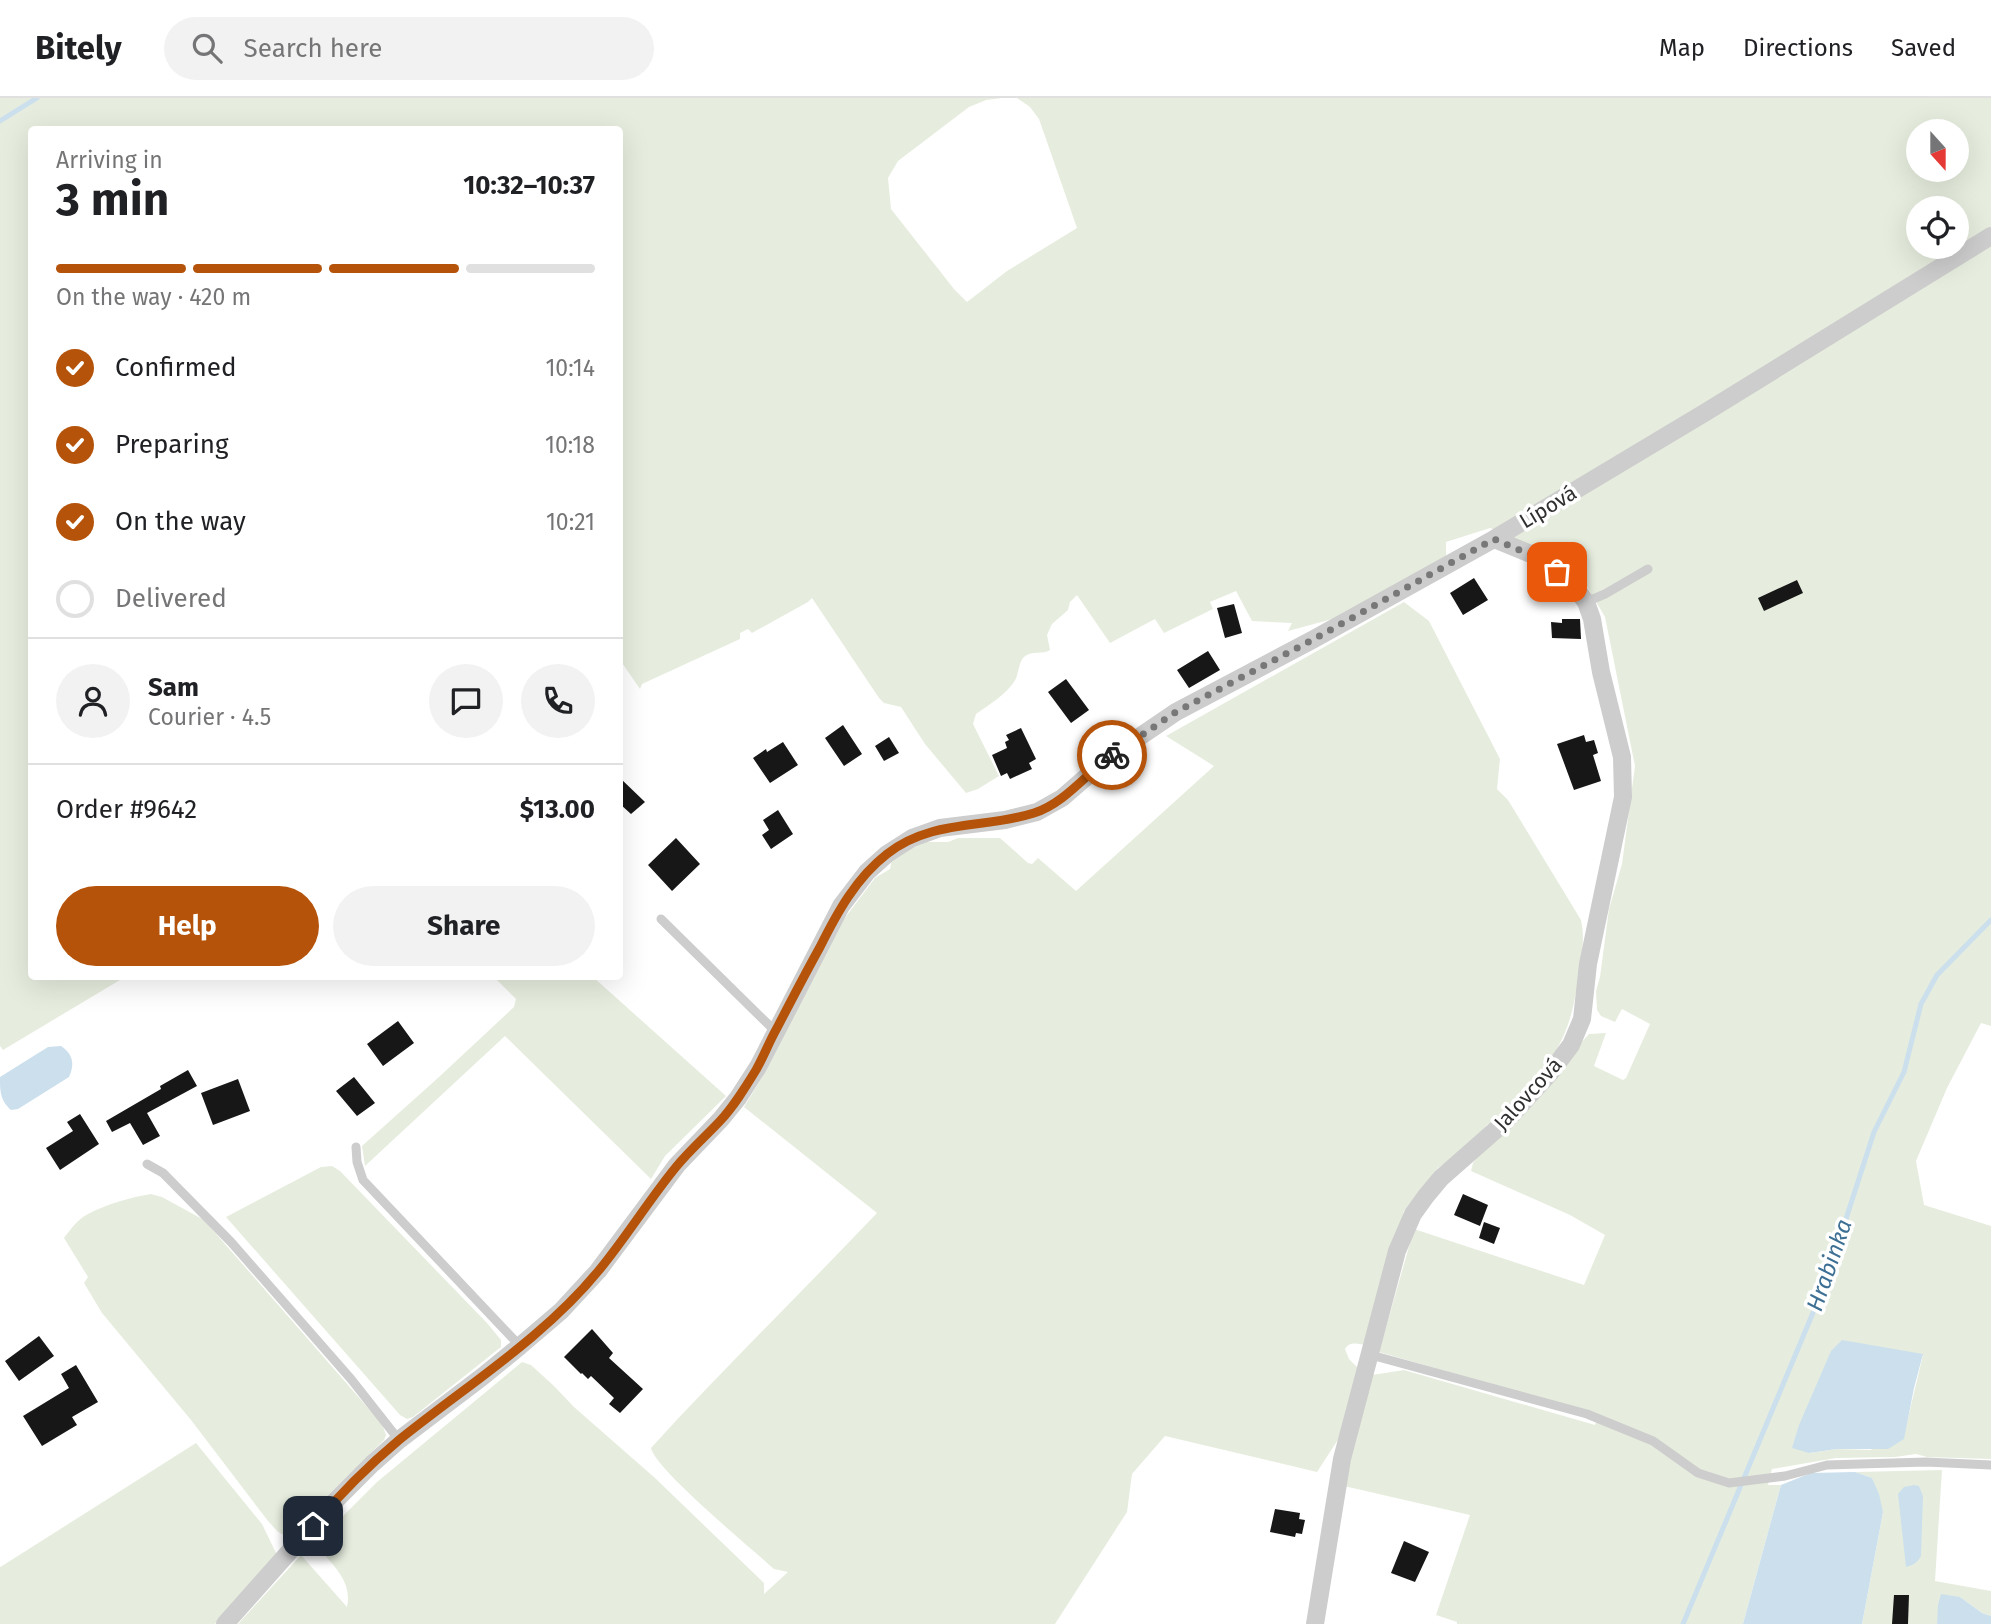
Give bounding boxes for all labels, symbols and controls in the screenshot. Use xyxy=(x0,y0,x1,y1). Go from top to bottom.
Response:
search box xyxy=(164,17,654,80)
text: Bitely xyxy=(35,28,122,68)
icon: search xyxy=(188,29,226,67)
text: Search here xyxy=(244,33,382,64)
text: Map xyxy=(1659,34,1705,62)
text: Directions xyxy=(1743,34,1853,62)
text: Saved xyxy=(1891,34,1956,62)
north arrow xyxy=(1906,119,1969,182)
map controls xyxy=(1906,119,1969,259)
text: Arriving in xyxy=(56,146,163,174)
text: 10:32–10:37 xyxy=(463,170,595,201)
text: 3 min xyxy=(56,172,169,227)
button: locate xyxy=(1906,196,1969,259)
text: On the way · 420 m xyxy=(56,283,251,311)
icon: check xyxy=(56,349,94,387)
text: Confirmed xyxy=(115,352,236,383)
text: 10:14 xyxy=(545,354,595,382)
icon: check xyxy=(56,426,94,464)
text: Preparing xyxy=(115,429,228,460)
text: 10:18 xyxy=(545,431,595,459)
street label: Lípová xyxy=(1515,480,1581,534)
icon: check xyxy=(56,503,94,541)
text: On the way xyxy=(115,506,246,537)
text: 10:21 xyxy=(546,508,595,536)
pin xyxy=(1527,542,1587,602)
icon: bag xyxy=(1538,553,1576,591)
text: Delivered xyxy=(115,583,227,614)
button: person xyxy=(56,664,130,738)
button: chat xyxy=(429,664,503,738)
button: phone xyxy=(521,664,595,738)
text: Sam xyxy=(148,672,199,703)
text: Courier · 4.5 xyxy=(148,703,271,731)
courier xyxy=(1077,720,1147,790)
icon: bike xyxy=(1093,736,1131,774)
text: Order #9642 xyxy=(56,794,197,825)
text: $13.00 xyxy=(520,794,595,825)
button: Help xyxy=(56,886,319,966)
button: Share xyxy=(333,886,595,966)
street label: Jalovcová xyxy=(1488,1052,1568,1136)
water label: Hrabinka xyxy=(1800,1215,1858,1315)
pin xyxy=(283,1496,343,1556)
icon: home xyxy=(294,1507,332,1545)

